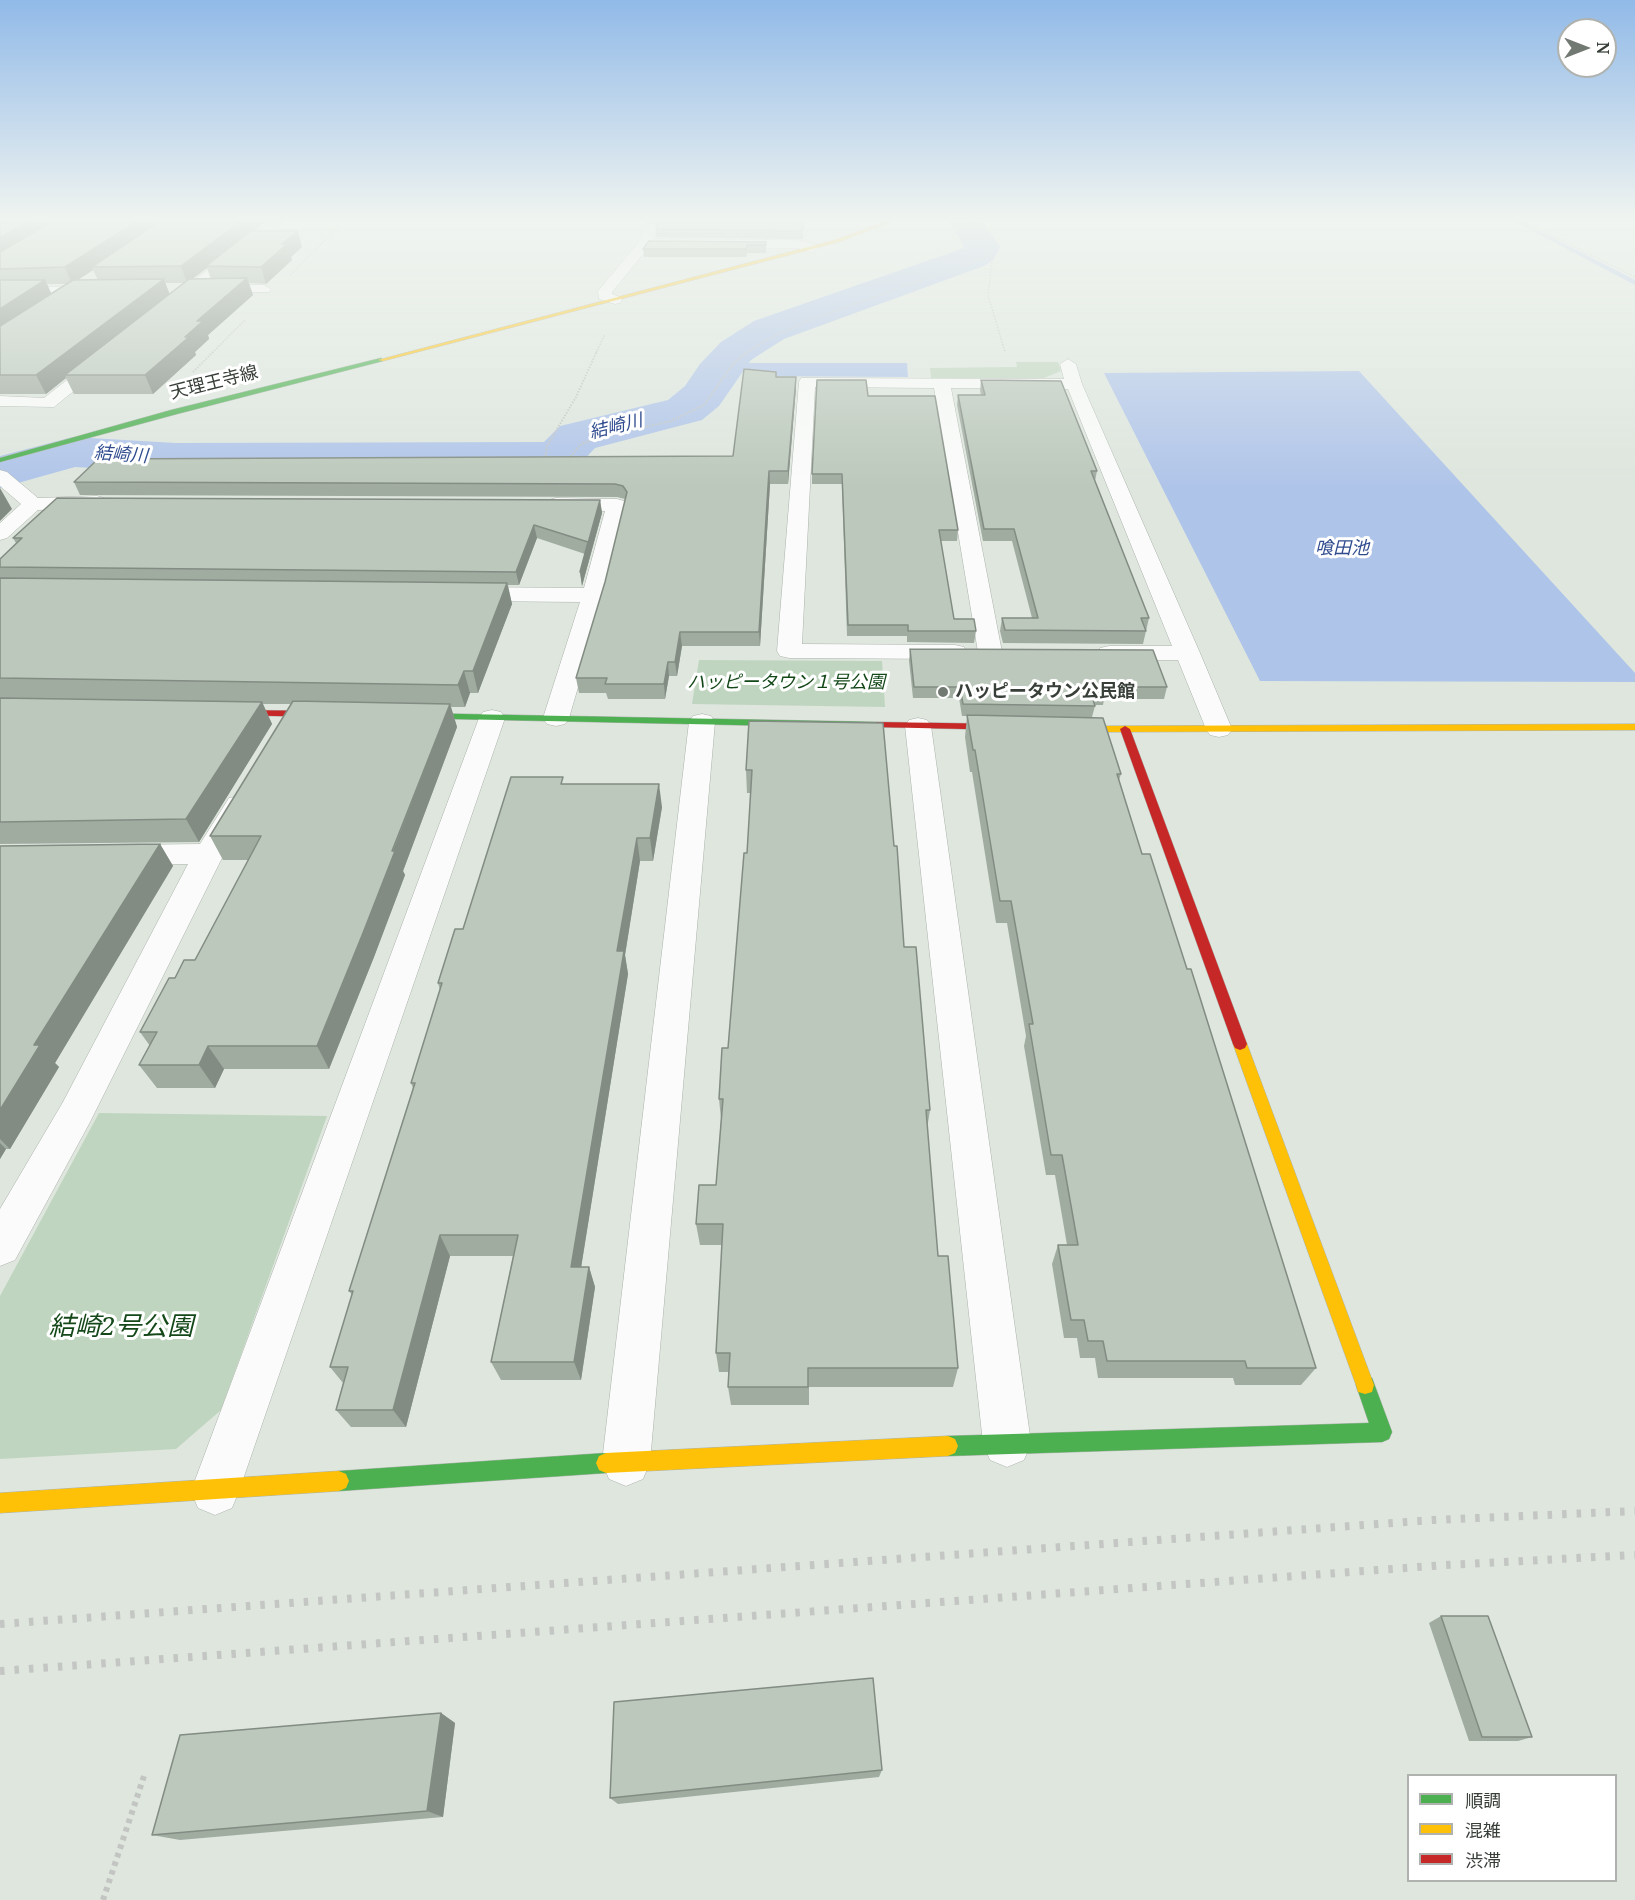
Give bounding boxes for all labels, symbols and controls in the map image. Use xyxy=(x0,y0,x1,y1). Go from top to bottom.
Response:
north arrow xyxy=(1557,18,1617,78)
text: N xyxy=(1592,42,1614,54)
street label: 天理王寺線 xyxy=(168,362,260,404)
water label: 結崎川 xyxy=(587,410,645,444)
water label: 結崎川 xyxy=(93,442,149,468)
water label: 喰田池 xyxy=(1315,538,1369,560)
park label: ハッピータウン１号公園 xyxy=(687,672,885,694)
place label: ハッピータウン公民館 xyxy=(955,681,1135,703)
marker: ハッピータウン公民館 xyxy=(936,685,950,699)
park label: 結崎2号公園 xyxy=(49,1312,193,1344)
legend xyxy=(1407,1774,1617,1882)
text: 順調 xyxy=(1465,1788,1501,1812)
text: 混雑 xyxy=(1465,1818,1501,1842)
text: 渋滞 xyxy=(1465,1848,1501,1872)

